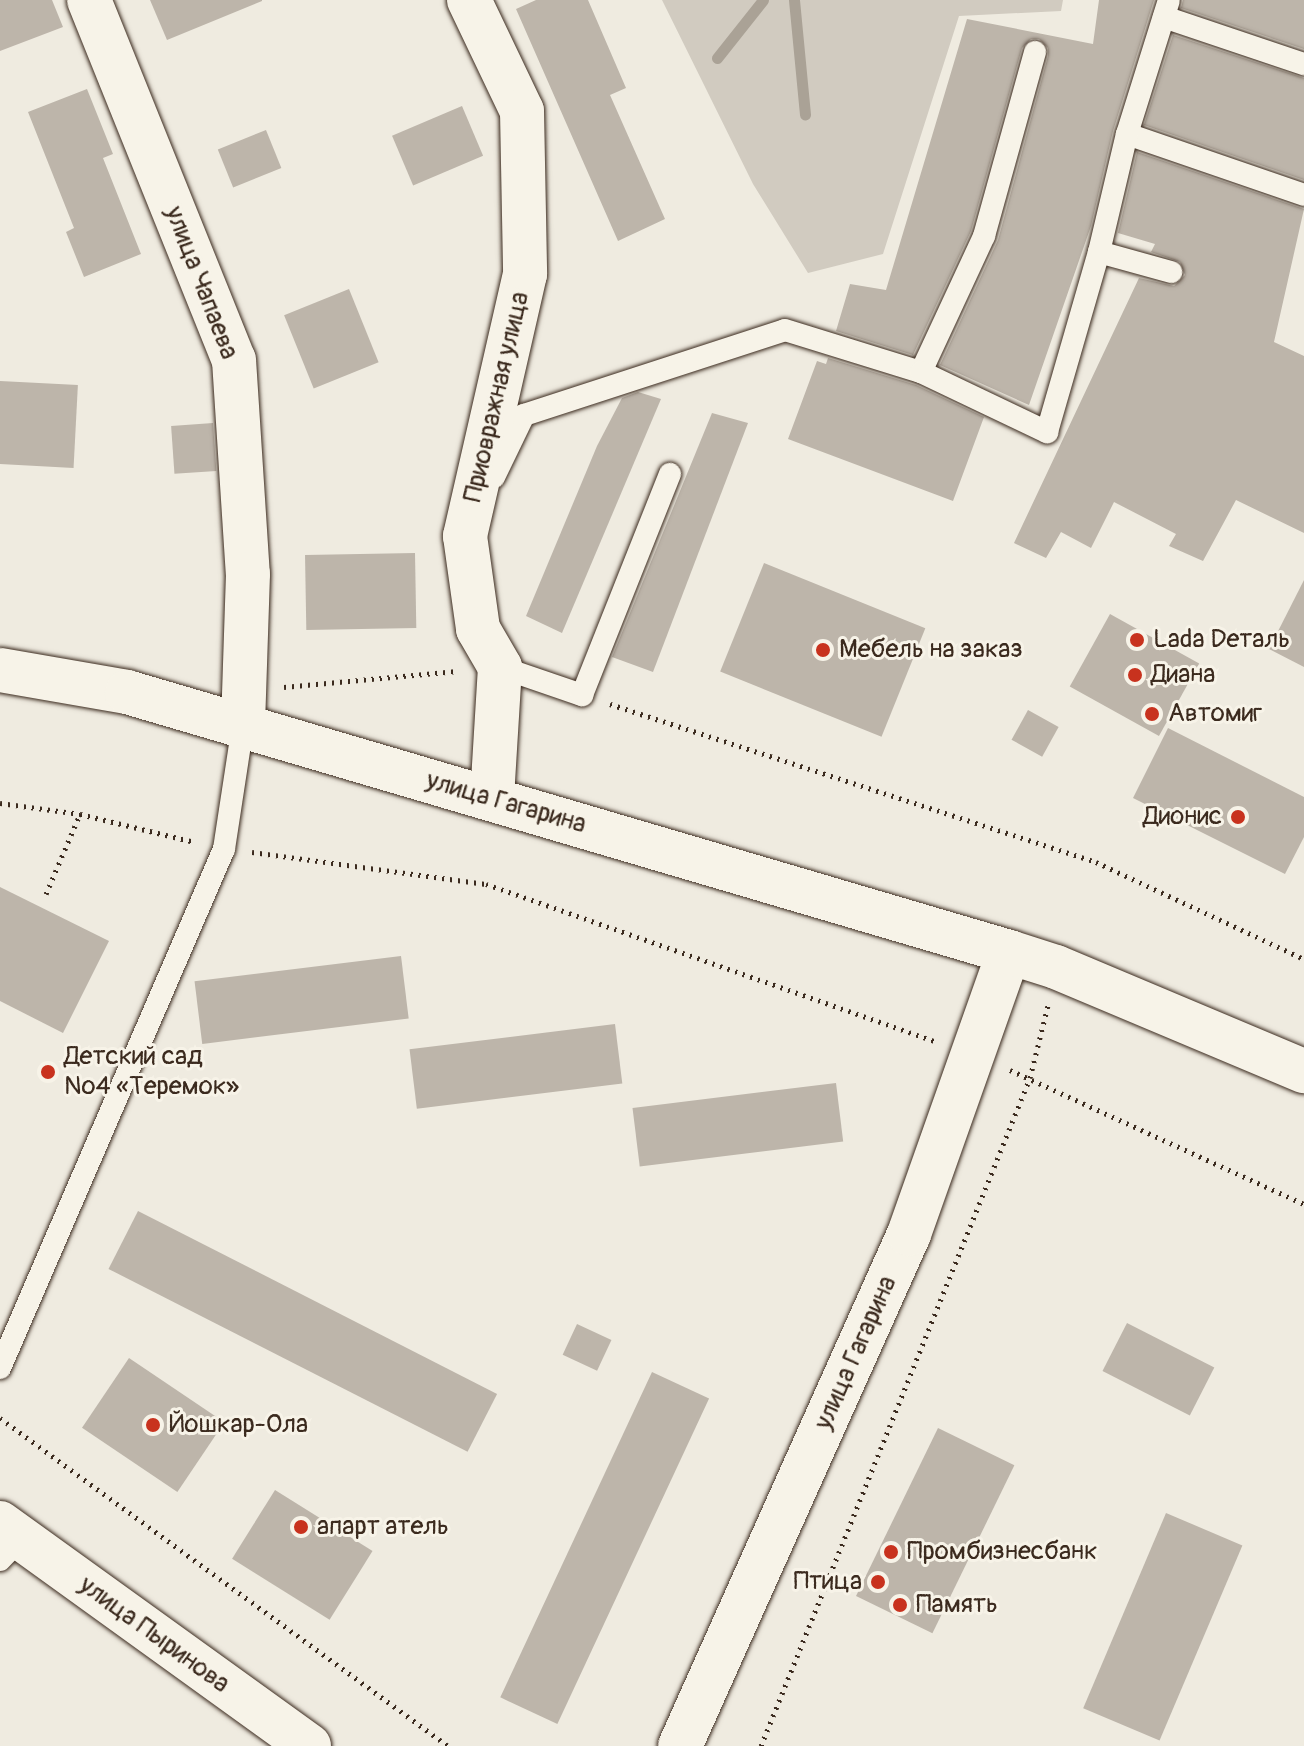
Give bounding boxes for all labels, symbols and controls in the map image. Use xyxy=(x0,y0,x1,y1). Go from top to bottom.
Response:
street label: улица Чапаева xyxy=(158,202,244,364)
street label: Приовражная улица xyxy=(458,289,536,505)
place label: Lada Dеталь xyxy=(1153,624,1290,656)
marker: Lada Dеталь xyxy=(1128,631,1146,649)
place label: Мебель на заказ xyxy=(839,634,1023,666)
marker: Мебель на заказ xyxy=(814,641,832,659)
place label: Диана xyxy=(1151,659,1215,691)
marker: Диана xyxy=(1126,666,1144,684)
place label: Автомиг xyxy=(1168,698,1262,730)
marker: Автомиг xyxy=(1143,705,1161,723)
street label: улица Гагарина xyxy=(422,765,590,841)
place label: Дионис xyxy=(1143,801,1222,833)
marker: Дионис xyxy=(1229,808,1247,826)
place label: Детский сад №4 «Теремок» xyxy=(64,1041,239,1102)
marker: Детский сад №4 «Теремок» xyxy=(39,1063,57,1081)
street label: улица Гагарина xyxy=(808,1271,904,1435)
place label: Йошкар-Ола xyxy=(169,1409,308,1441)
marker: Йошкар-Ола xyxy=(144,1416,162,1434)
place label: апарт атель xyxy=(317,1511,449,1543)
marker: апарт атель xyxy=(292,1518,310,1536)
place label: Промбизнесбанк xyxy=(907,1536,1097,1568)
marker: Промбизнесбанк xyxy=(882,1543,900,1561)
place label: Птица xyxy=(793,1566,862,1598)
street label: улица Пыринова xyxy=(73,1570,235,1700)
marker: Птица xyxy=(869,1573,887,1591)
place label: Память xyxy=(916,1589,998,1621)
marker: Память xyxy=(891,1596,909,1614)

